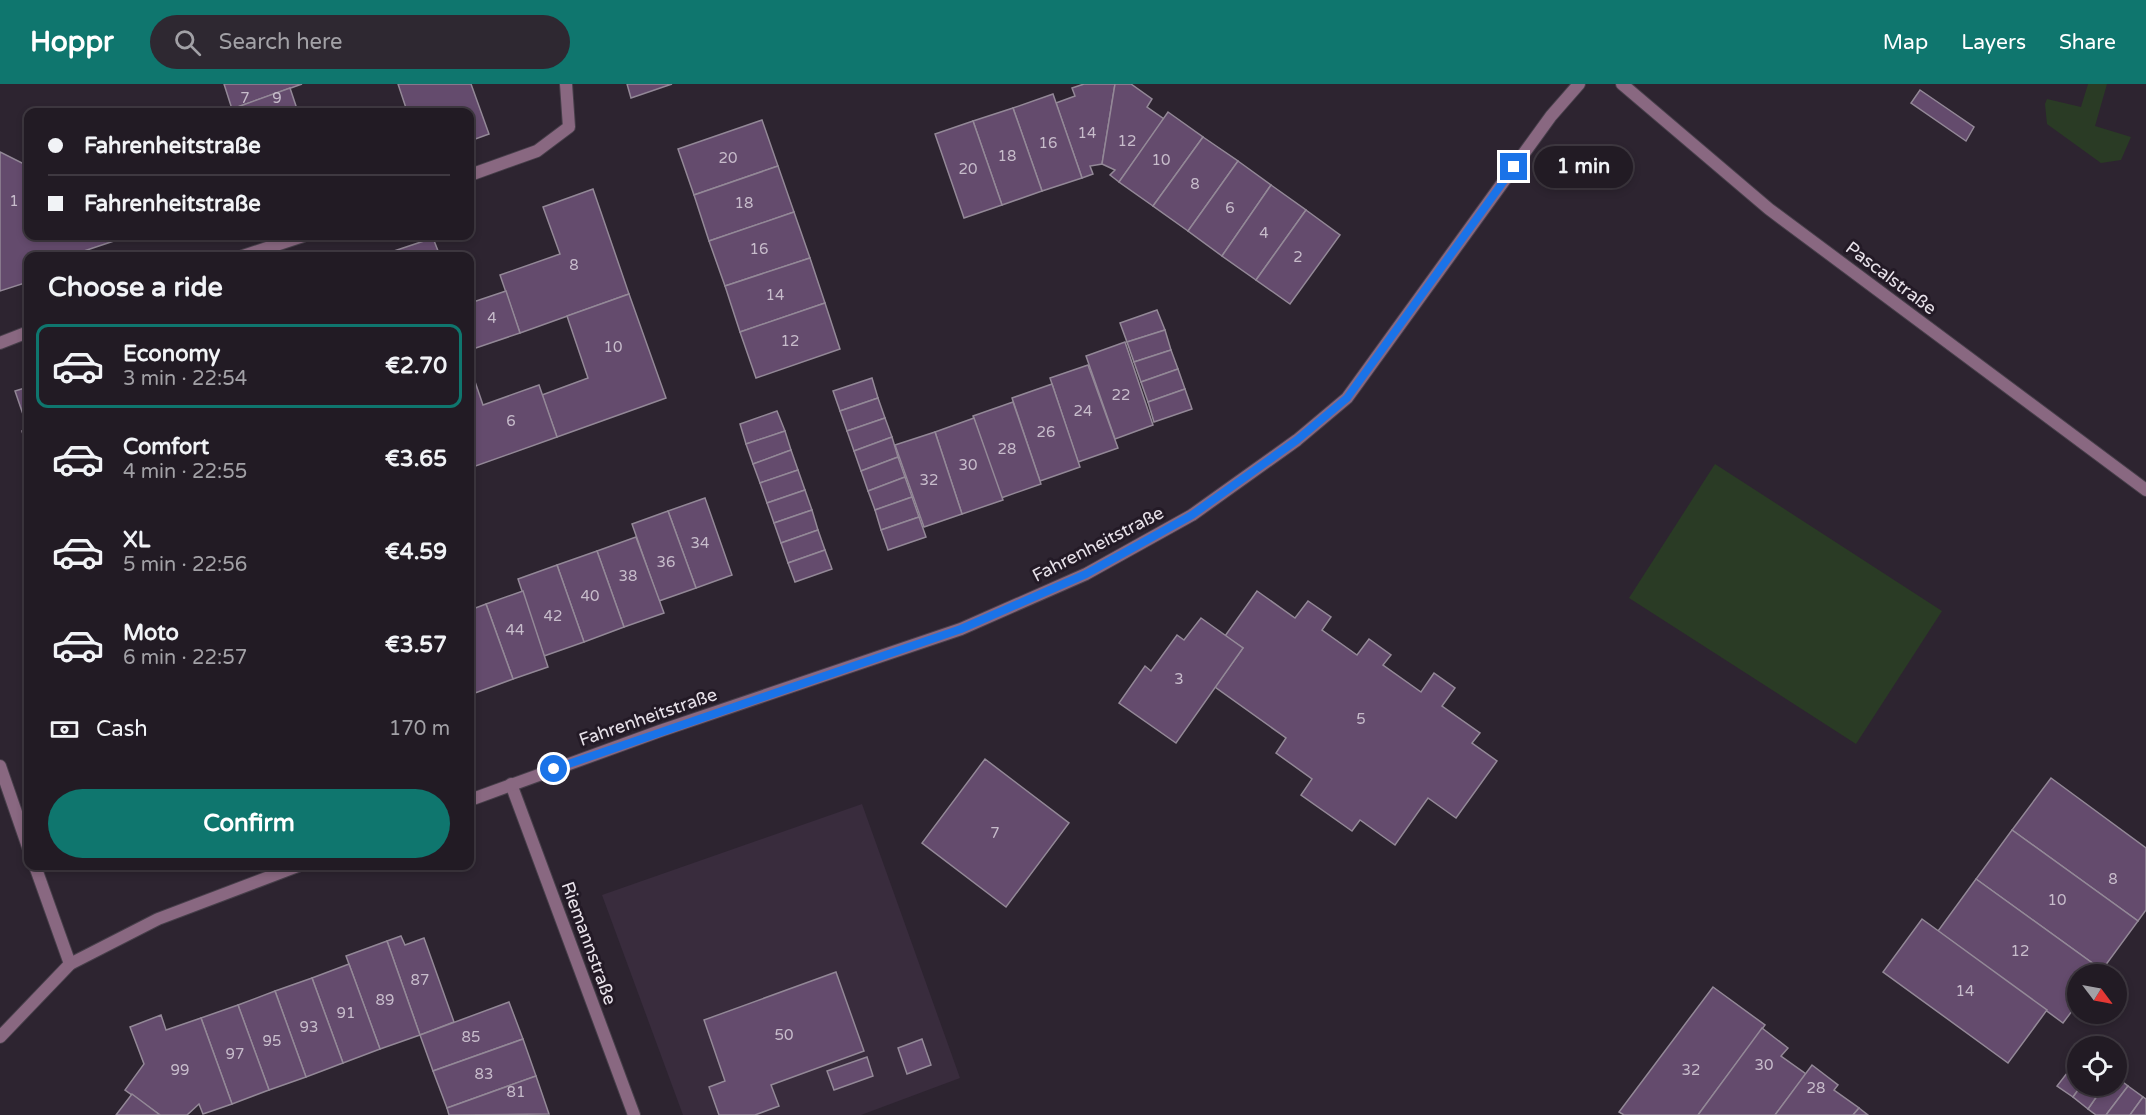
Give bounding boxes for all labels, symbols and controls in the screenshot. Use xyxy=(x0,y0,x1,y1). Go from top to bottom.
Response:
search box xyxy=(150,15,570,69)
text: Hoppr xyxy=(30,25,114,59)
icon: search xyxy=(171,26,204,59)
text: Search here xyxy=(219,29,343,55)
text: Map xyxy=(1883,30,1928,55)
text: Layers xyxy=(1961,30,2026,55)
text: Share xyxy=(2059,30,2116,55)
house number: 7 xyxy=(240,89,250,107)
house number: 9 xyxy=(272,89,282,107)
house number: 14 xyxy=(1078,124,1096,142)
house number: 12 xyxy=(1118,132,1136,150)
text: Fahrenheitstraße xyxy=(84,133,261,159)
house number: 16 xyxy=(1039,134,1057,152)
callout: 1 min xyxy=(1535,146,1634,188)
house number: 18 xyxy=(998,147,1016,165)
house number: 20 xyxy=(719,149,737,167)
house number: 10 xyxy=(1152,151,1170,169)
route end xyxy=(1500,153,1527,180)
text: 1 min xyxy=(1557,155,1610,179)
house number: 20 xyxy=(959,160,977,178)
house number: 8 xyxy=(1190,175,1200,193)
text: Fahrenheitstraße xyxy=(84,191,261,217)
house number: 1 xyxy=(9,192,19,210)
house number: 18 xyxy=(735,194,753,212)
house number: 6 xyxy=(1225,199,1235,217)
house number: 4 xyxy=(1259,224,1269,242)
street label: Pascalstraße xyxy=(1841,237,1941,319)
house number: 16 xyxy=(750,240,768,258)
house number: 2 xyxy=(1293,248,1303,266)
house number: 8 xyxy=(569,256,579,274)
text: Choose a ride xyxy=(48,271,223,304)
house number: 14 xyxy=(766,286,784,304)
house number: 4 xyxy=(487,309,497,327)
house number: 12 xyxy=(781,332,799,350)
house number: 10 xyxy=(604,338,622,356)
icon: car xyxy=(51,339,105,393)
text: Economy xyxy=(123,341,220,367)
text: €2.70 xyxy=(385,353,447,379)
text: 3 min · 22:54 xyxy=(123,367,247,391)
house number: 22 xyxy=(1112,386,1130,404)
house number: 24 xyxy=(1074,402,1092,420)
house number: 6 xyxy=(506,412,516,430)
house number: 26 xyxy=(1037,423,1055,441)
icon: car xyxy=(51,432,105,486)
text: Comfort xyxy=(123,434,209,460)
house number: 28 xyxy=(998,440,1016,458)
text: €3.65 xyxy=(385,446,447,472)
house number: 30 xyxy=(959,456,977,474)
text: 4 min · 22:55 xyxy=(123,460,247,484)
house number: 32 xyxy=(920,471,938,489)
street label: Fahrenheitstraße xyxy=(1029,501,1167,587)
icon: car xyxy=(51,525,105,579)
text: XL xyxy=(123,527,150,553)
house number: 34 xyxy=(691,534,709,552)
text: €4.59 xyxy=(385,539,447,565)
text: 5 min · 22:56 xyxy=(123,553,247,577)
house number: 36 xyxy=(657,553,675,571)
house number: 38 xyxy=(619,567,637,585)
house number: 40 xyxy=(581,587,599,605)
house number: 42 xyxy=(544,607,562,625)
icon: car xyxy=(51,618,105,672)
text: Moto xyxy=(123,620,179,646)
house number: 44 xyxy=(506,621,524,639)
text: €3.57 xyxy=(385,632,447,658)
text: 6 min · 22:57 xyxy=(123,646,247,670)
house number: 3 xyxy=(1174,670,1184,688)
street label: Fahrenheitstraße xyxy=(576,683,720,751)
house number: 5 xyxy=(1356,710,1366,728)
icon: cash xyxy=(48,713,81,746)
text: Cash xyxy=(96,716,148,742)
text: 170 m xyxy=(389,717,450,741)
route start xyxy=(540,755,567,782)
button: Confirm xyxy=(48,789,450,858)
house number: 7 xyxy=(990,824,1000,842)
house number: 8 xyxy=(2108,870,2118,888)
street label: Riemannstraße xyxy=(556,878,622,1008)
house number: 10 xyxy=(2048,891,2066,909)
house number: 12 xyxy=(2011,942,2029,960)
north arrow xyxy=(2067,964,2127,1024)
map controls xyxy=(2067,964,2127,1096)
house number: 87 xyxy=(411,971,429,989)
house number: 14 xyxy=(1956,982,1974,1000)
house number: 89 xyxy=(376,991,394,1009)
house number: 91 xyxy=(337,1004,355,1022)
house number: 93 xyxy=(300,1018,318,1036)
house number: 50 xyxy=(775,1026,793,1044)
house number: 85 xyxy=(462,1028,480,1046)
house number: 95 xyxy=(263,1032,281,1050)
button: locate xyxy=(2067,1036,2127,1096)
house number: 97 xyxy=(226,1045,244,1063)
house number: 30 xyxy=(1755,1056,1773,1074)
house number: 99 xyxy=(171,1061,189,1079)
house number: 32 xyxy=(1682,1061,1700,1079)
house number: 83 xyxy=(475,1065,493,1083)
house number: 28 xyxy=(1807,1079,1825,1097)
house number: 81 xyxy=(507,1083,525,1101)

